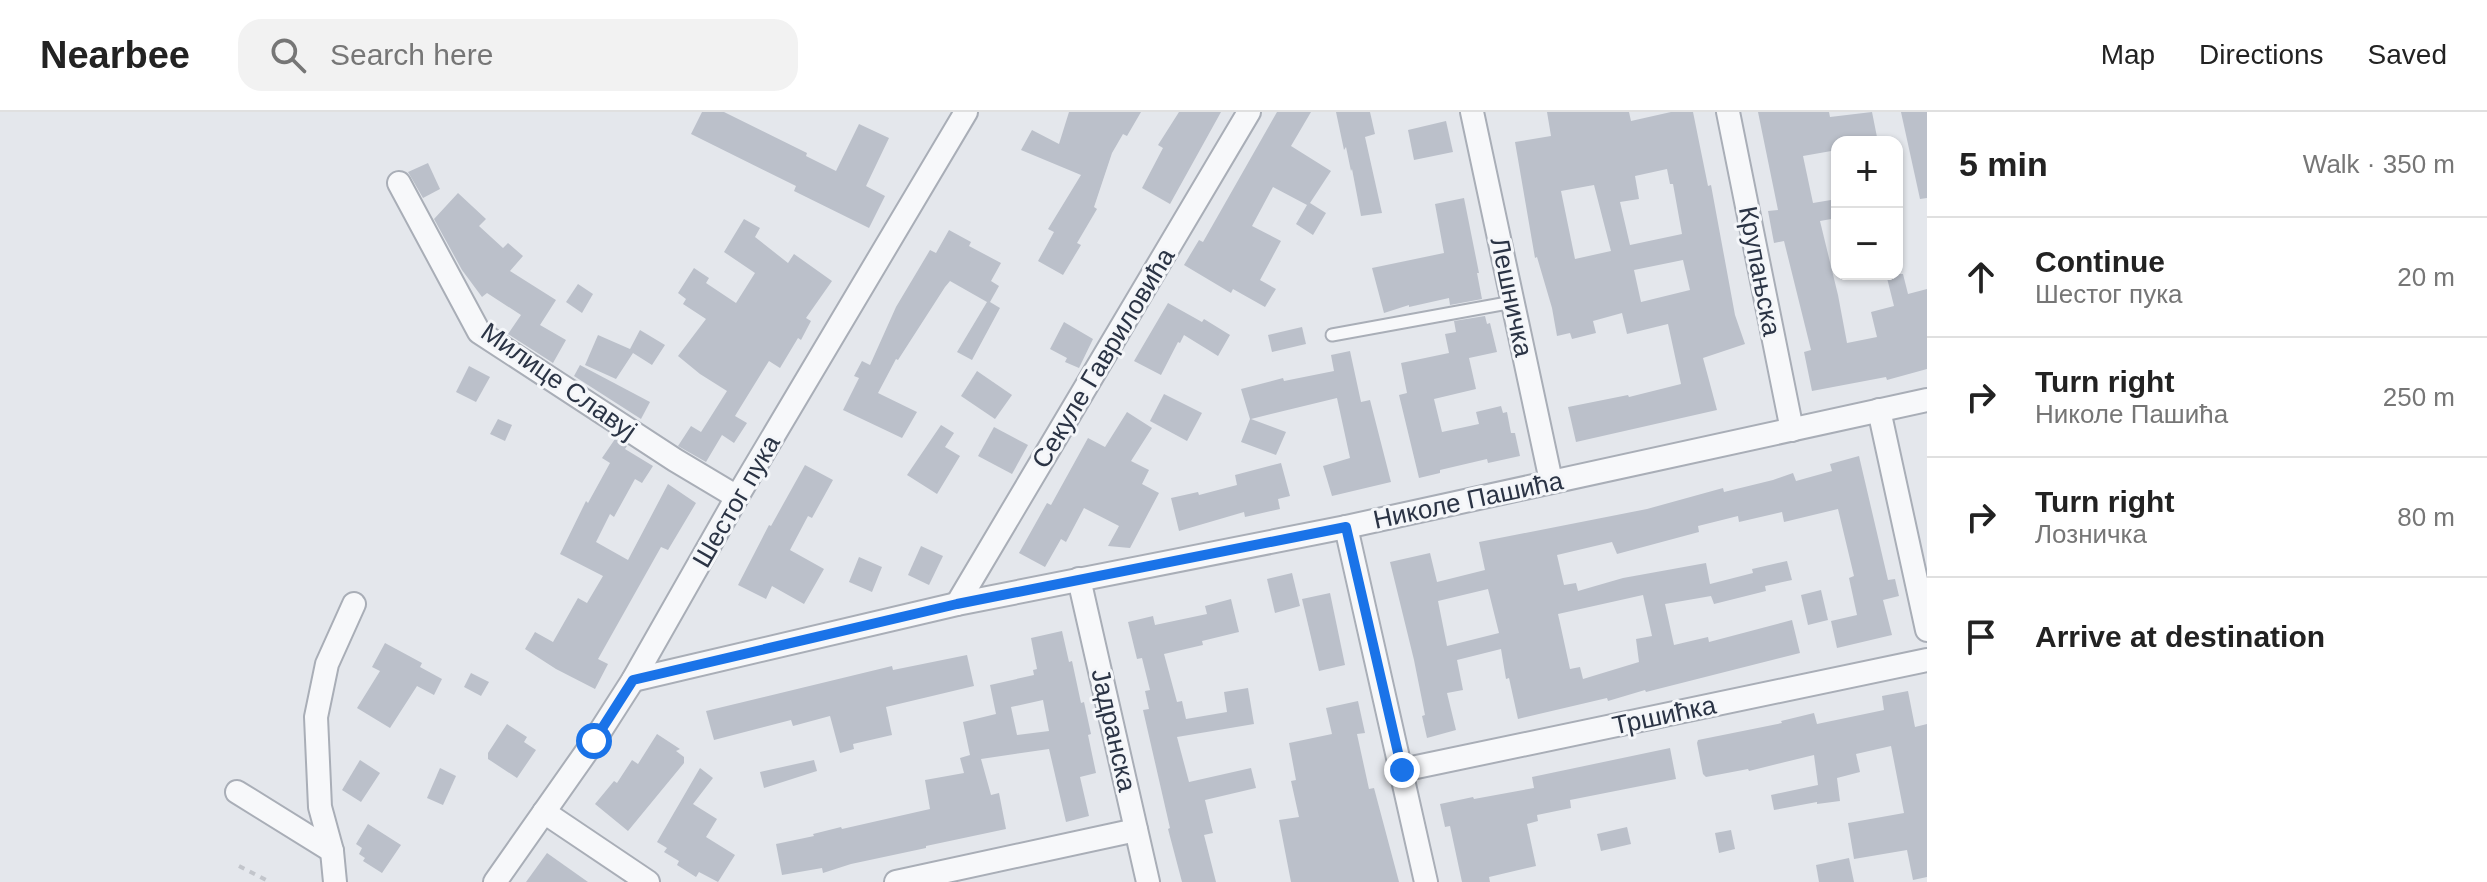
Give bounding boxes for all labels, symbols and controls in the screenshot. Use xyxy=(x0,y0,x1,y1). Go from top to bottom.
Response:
search box xyxy=(238,19,798,91)
icon: search xyxy=(266,33,310,77)
text: Nearbee xyxy=(40,34,190,76)
text: Search here xyxy=(330,38,493,71)
text: Map xyxy=(2101,39,2155,70)
text: Directions xyxy=(2199,39,2324,70)
text: Saved xyxy=(2368,39,2447,70)
map controls xyxy=(1831,136,1903,280)
button: + xyxy=(1831,136,1903,208)
text: 5 min xyxy=(1959,145,2048,183)
text: Walk · 350 m xyxy=(2303,149,2455,179)
street label: Крупањска xyxy=(1733,204,1787,339)
button: − xyxy=(1831,208,1903,280)
street label: Лешничка xyxy=(1485,235,1539,360)
street label: Секуле Гавриловића xyxy=(1025,242,1181,473)
text: Continue xyxy=(2035,245,2165,278)
icon: ahead xyxy=(1959,255,2003,299)
text: 20 m xyxy=(2397,262,2455,292)
text: Шестог пука xyxy=(2035,279,2183,309)
street label: Милице Славуј xyxy=(476,316,642,446)
text: Turn right xyxy=(2035,365,2174,398)
icon: right xyxy=(1959,375,2003,419)
text: 250 m xyxy=(2383,382,2455,412)
text: Николе Пашића xyxy=(2035,399,2228,429)
street label: Шестог пука xyxy=(686,429,786,572)
street label: Николе Пашића xyxy=(1370,465,1566,535)
text: Turn right xyxy=(2035,485,2174,518)
icon: right xyxy=(1959,495,2003,539)
text: 80 m xyxy=(2397,502,2455,532)
text: Лозничка xyxy=(2035,519,2147,549)
icon: arrive xyxy=(1959,615,2003,659)
text: Arrive at destination xyxy=(2035,620,2325,653)
street label: Јадранска xyxy=(1085,666,1143,795)
street label: Тршићка xyxy=(1609,689,1719,741)
route start xyxy=(576,723,612,759)
route end xyxy=(1384,752,1420,788)

